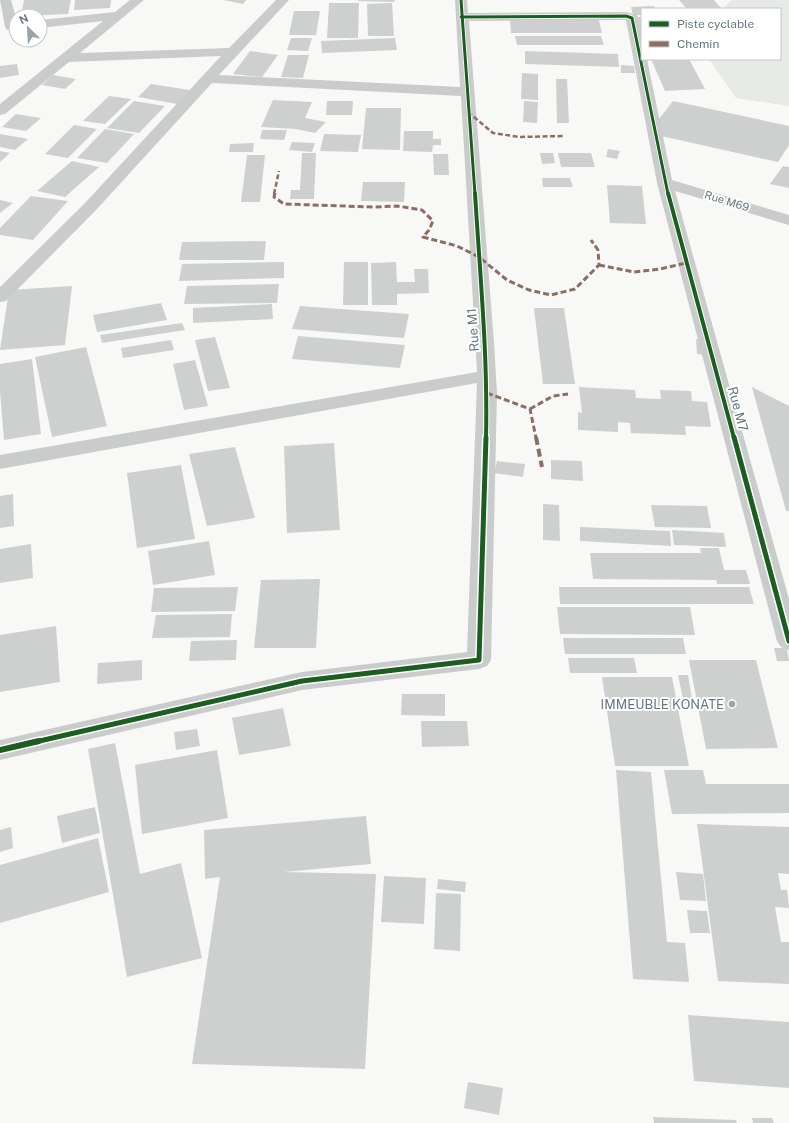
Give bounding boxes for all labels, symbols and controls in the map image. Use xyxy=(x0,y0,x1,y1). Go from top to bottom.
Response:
north arrow xyxy=(8,8,48,48)
legend xyxy=(641,8,781,60)
text: N xyxy=(17,12,30,26)
text: Piste cyclable xyxy=(677,17,754,31)
text: Chemin xyxy=(677,37,719,51)
street label: Rue M69 xyxy=(703,189,751,213)
street label: Rue M1 xyxy=(464,308,482,352)
street label: Rue M7 xyxy=(725,385,751,433)
place label: IMMEUBLE KONATE xyxy=(601,697,724,712)
marker: IMMEUBLE KONATE xyxy=(727,699,737,709)

